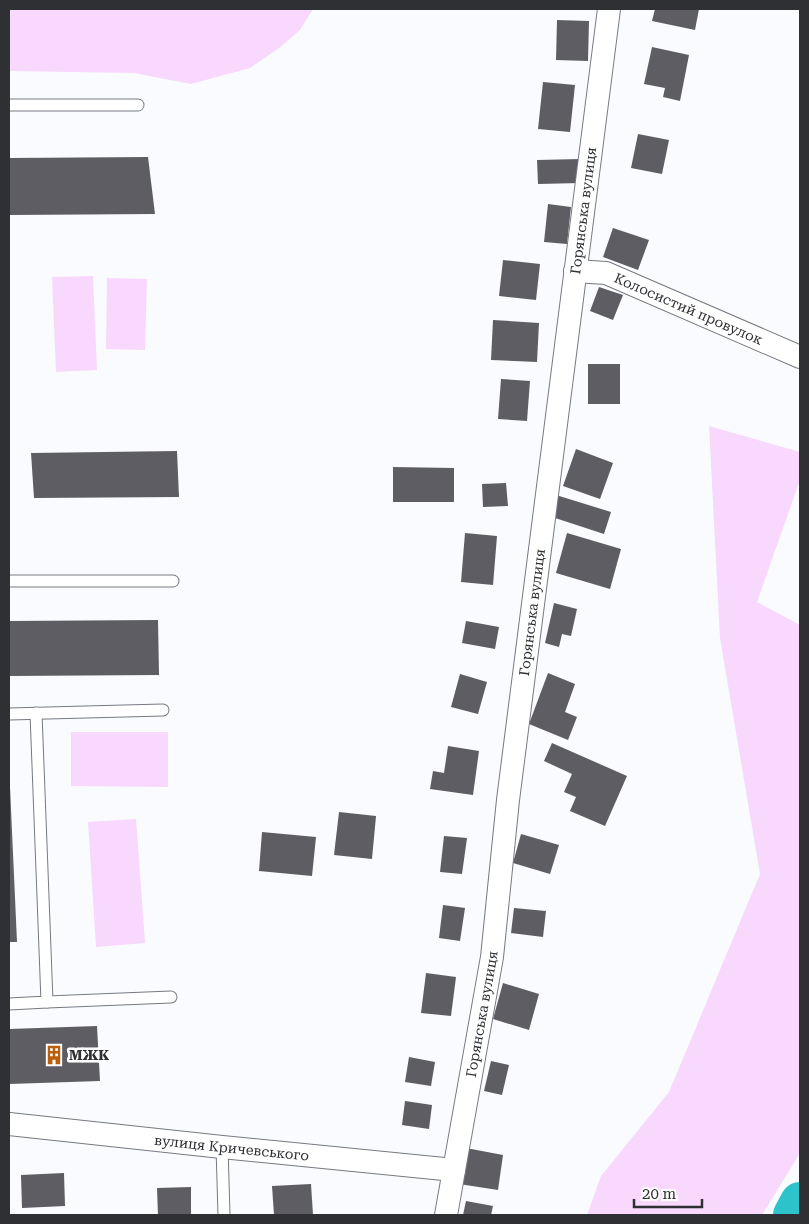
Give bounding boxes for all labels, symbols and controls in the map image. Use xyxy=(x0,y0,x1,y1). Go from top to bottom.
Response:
street label: Горянська вулиця xyxy=(567,146,599,275)
street label: Колосистий провулок xyxy=(612,270,765,348)
street label: Горянська вулиця xyxy=(516,548,548,677)
street label: Горянська вулиця xyxy=(463,950,501,1079)
building icon: МЖК xyxy=(43,1044,65,1066)
place label: МЖК xyxy=(69,1047,109,1063)
street label: вулиця Кричевського xyxy=(154,1132,310,1164)
scale bar xyxy=(634,1176,702,1208)
text: 20 m xyxy=(642,1185,677,1203)

